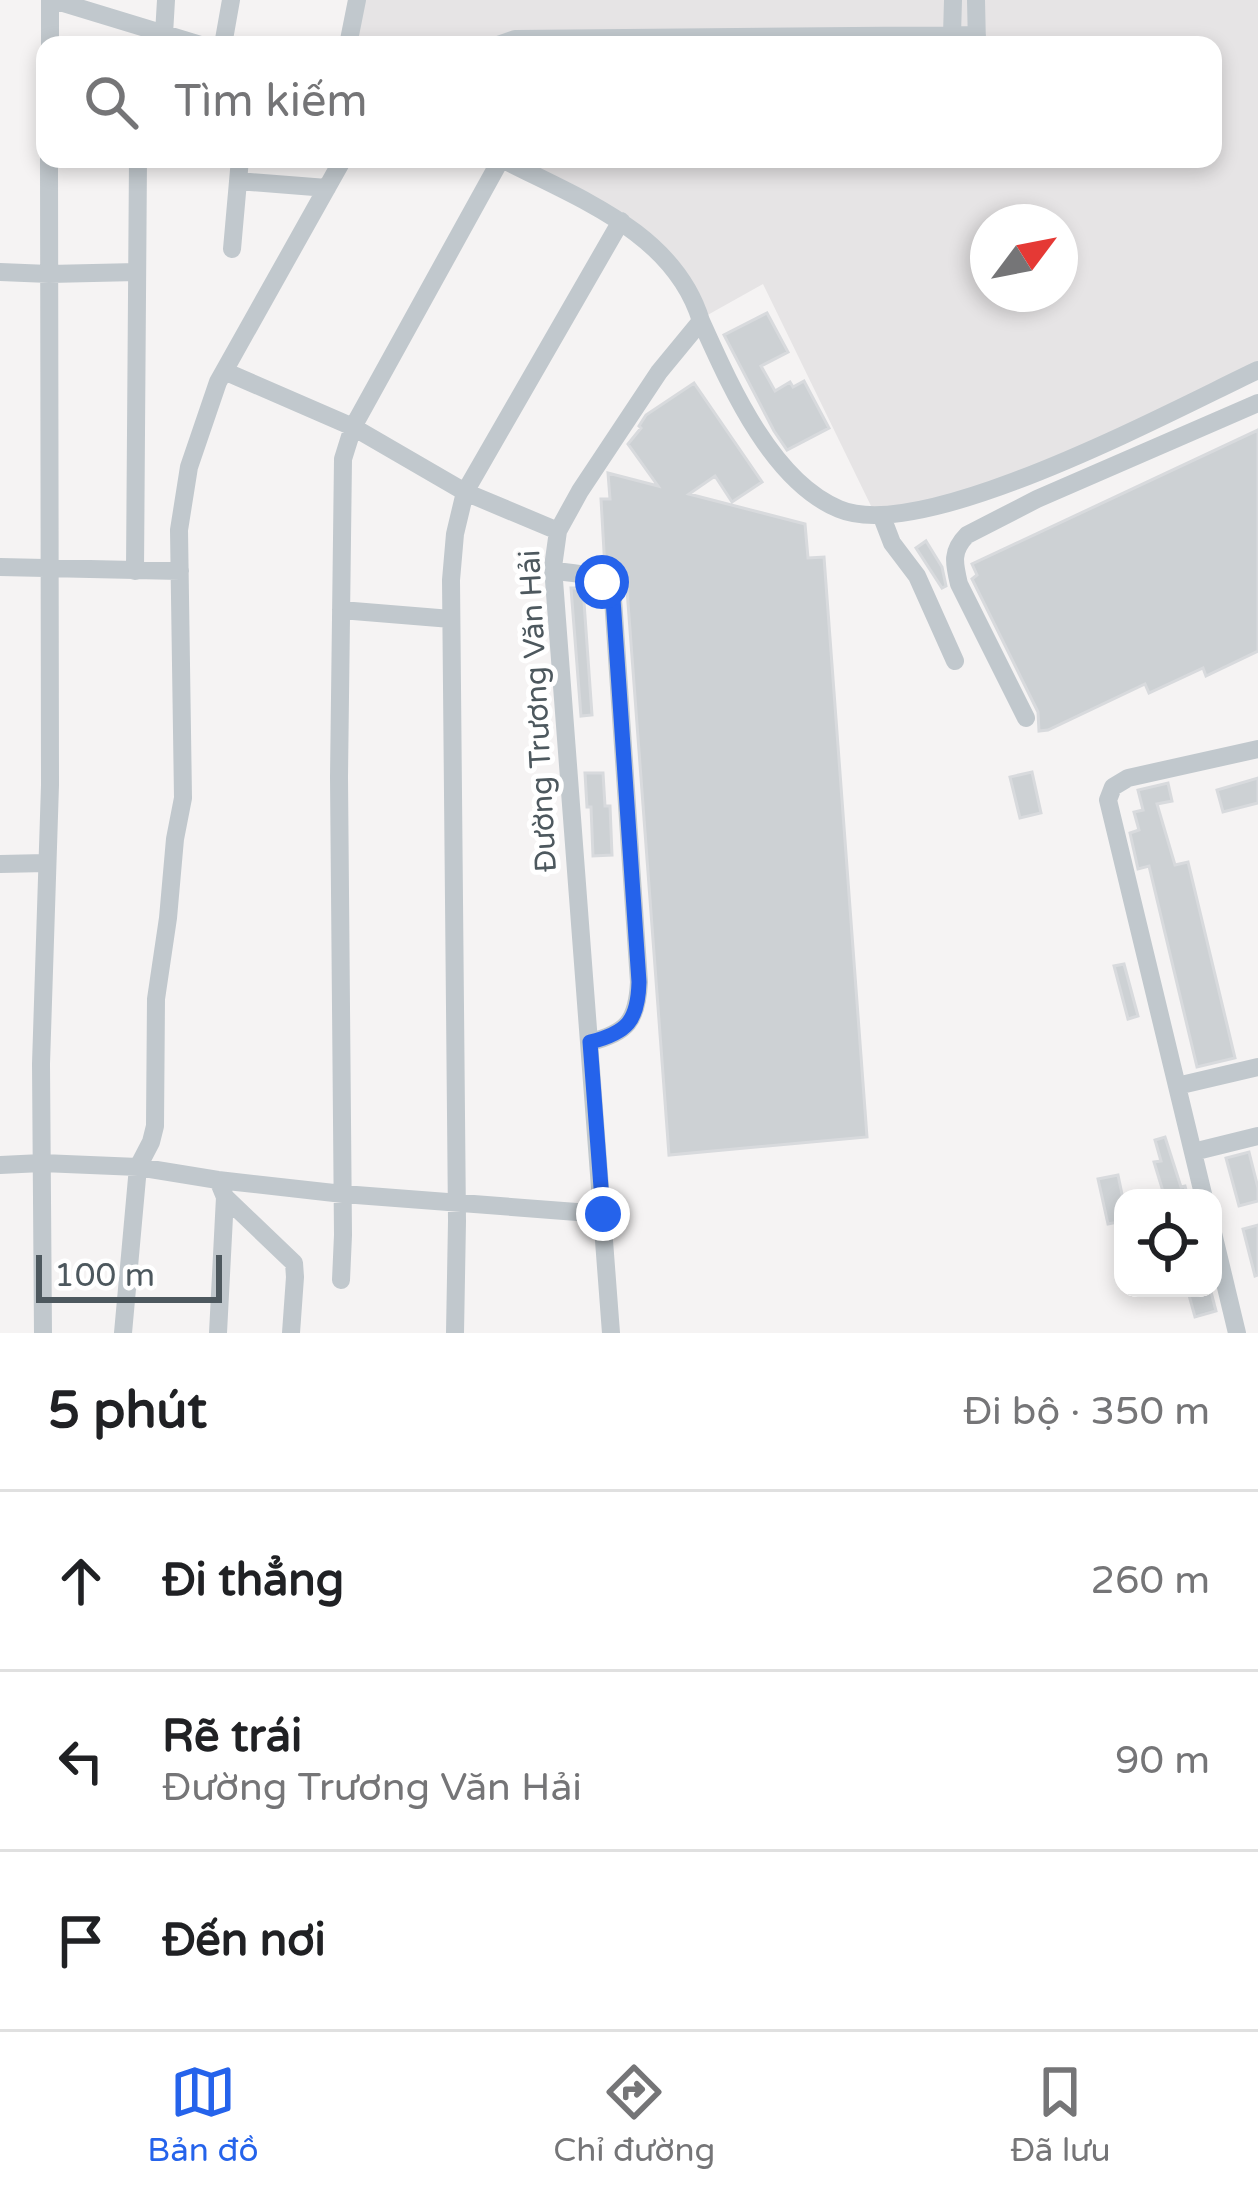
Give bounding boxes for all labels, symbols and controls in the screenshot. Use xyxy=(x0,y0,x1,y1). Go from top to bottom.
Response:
search box xyxy=(36,36,1222,168)
icon: search xyxy=(78,69,144,135)
text: Tìm kiếm xyxy=(174,75,368,129)
north arrow xyxy=(970,204,1078,312)
street label: Đường Trương Văn Hải xyxy=(511,549,565,873)
route start xyxy=(575,555,629,609)
route end xyxy=(576,1187,630,1241)
map controls xyxy=(1114,1189,1222,1297)
button: locate xyxy=(1114,1189,1222,1297)
scale bar xyxy=(36,1249,222,1302)
text: 100 m xyxy=(54,1256,155,1295)
text: 5 phút xyxy=(48,1380,207,1442)
text: Đi bộ · 350 m xyxy=(963,1388,1210,1435)
icon: ahead xyxy=(48,1548,114,1614)
text: Đi thẳng xyxy=(162,1554,344,1608)
text: 260 m xyxy=(1091,1557,1210,1604)
text: Rẽ trái xyxy=(162,1710,302,1764)
icon: left xyxy=(48,1728,114,1794)
text: 90 m xyxy=(1115,1737,1210,1784)
text: Đường Trương Văn Hải xyxy=(162,1764,582,1811)
icon: arrive xyxy=(48,1908,114,1974)
text: Đến nơi xyxy=(162,1914,326,1968)
tab: Bản đồ xyxy=(147,2059,259,2170)
tab: Chỉ đường xyxy=(553,2059,715,2170)
tab: Đã lưu xyxy=(1010,2059,1111,2170)

